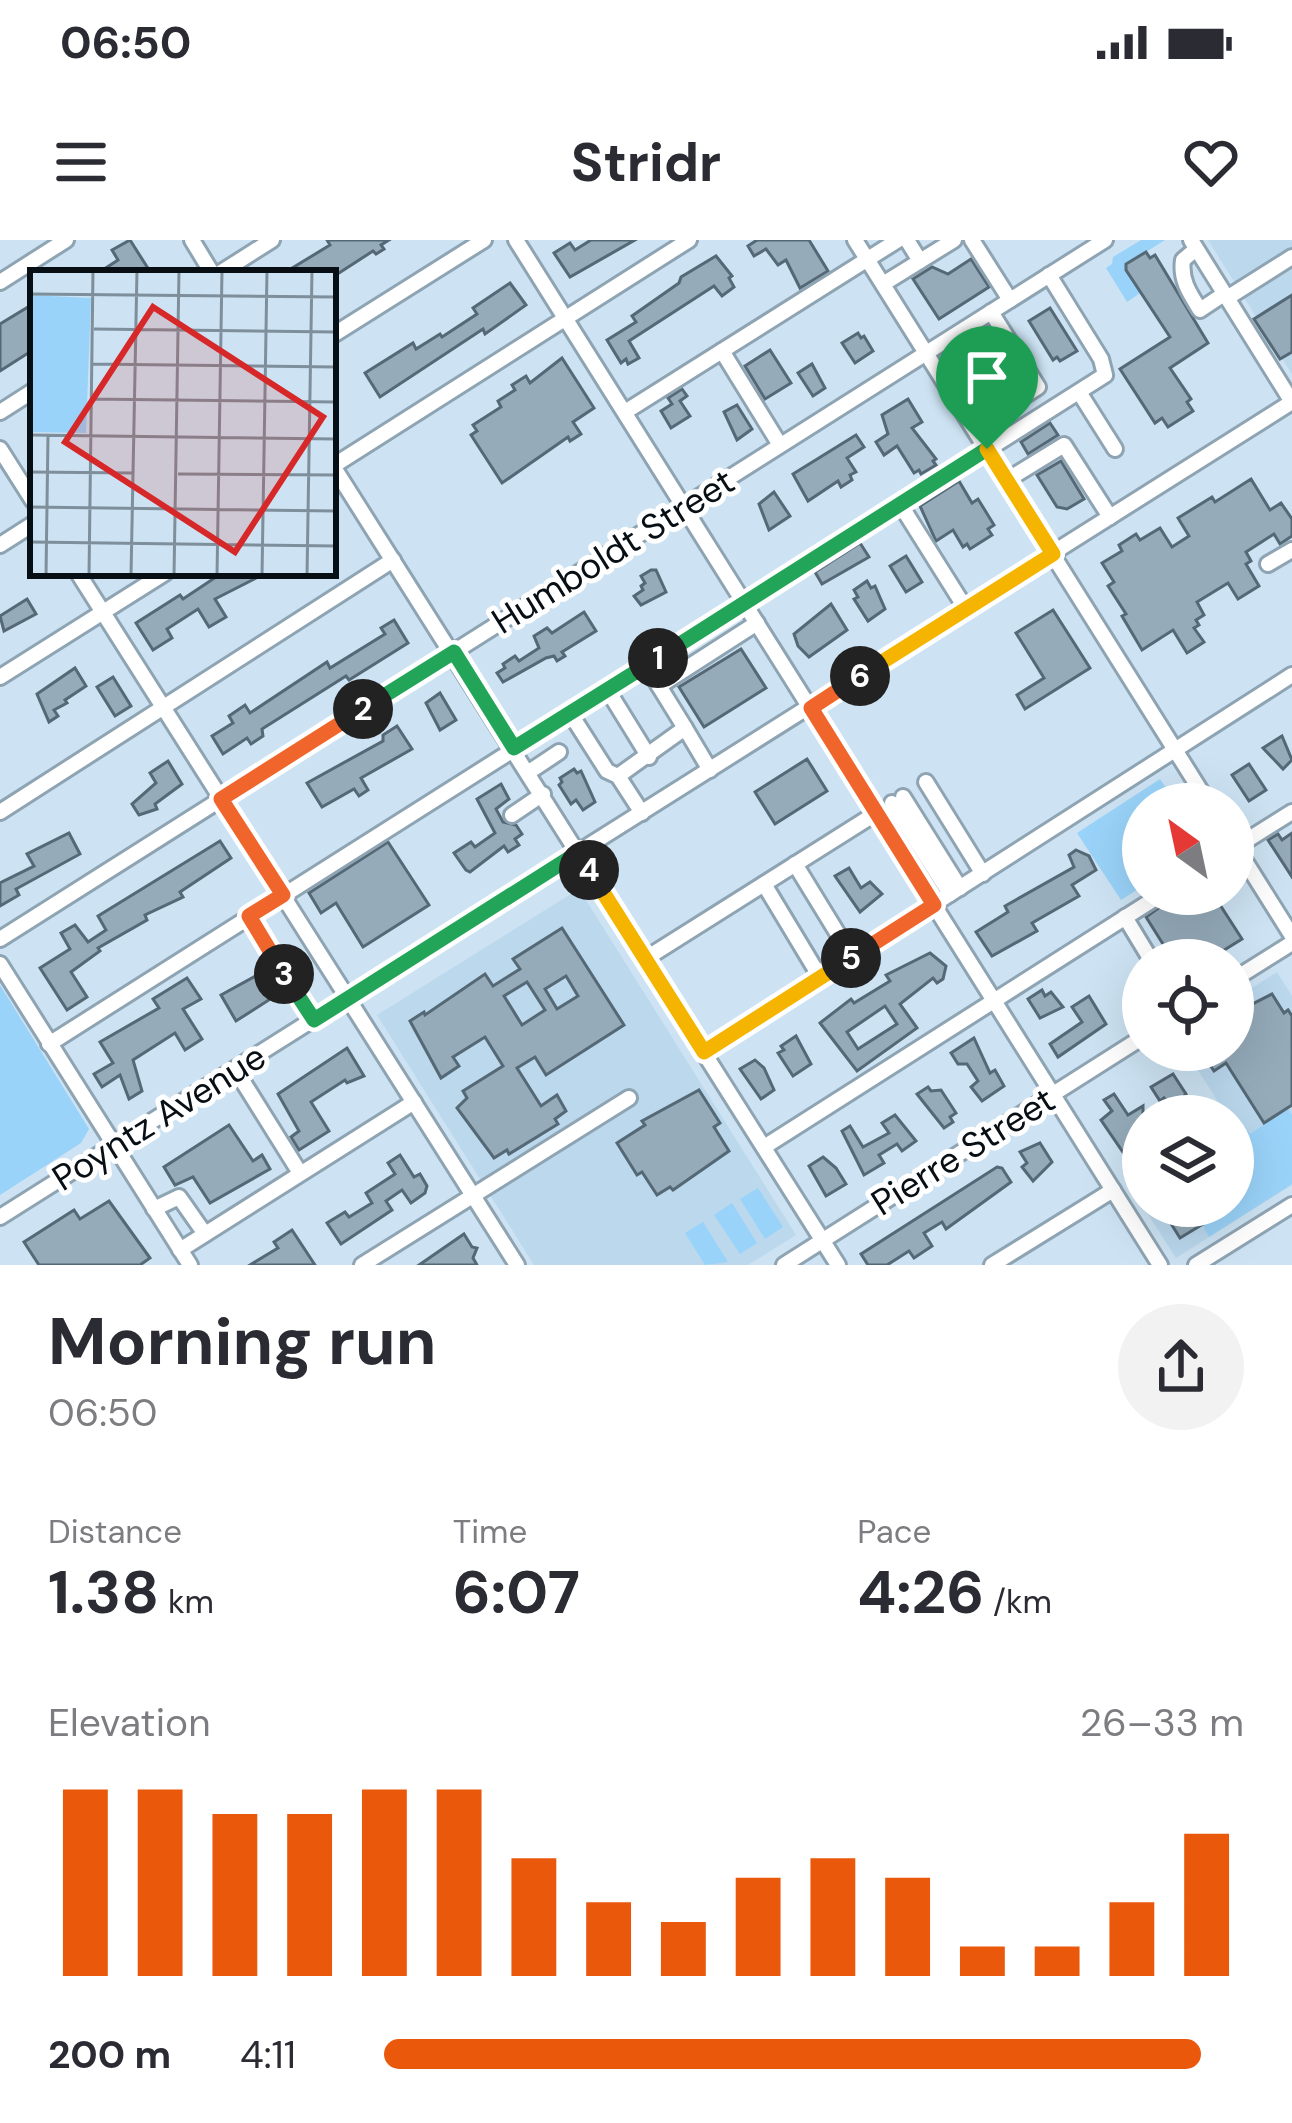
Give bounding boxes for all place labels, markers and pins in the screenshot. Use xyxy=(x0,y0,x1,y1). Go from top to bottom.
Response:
pin xyxy=(936,326,1038,449)
pin: 1 xyxy=(628,628,688,688)
pin: 6 xyxy=(830,646,890,706)
pin: 2 xyxy=(333,679,393,739)
pin: 4 xyxy=(559,840,619,900)
pin: 5 xyxy=(821,928,881,988)
pin: 3 xyxy=(254,944,314,1004)

